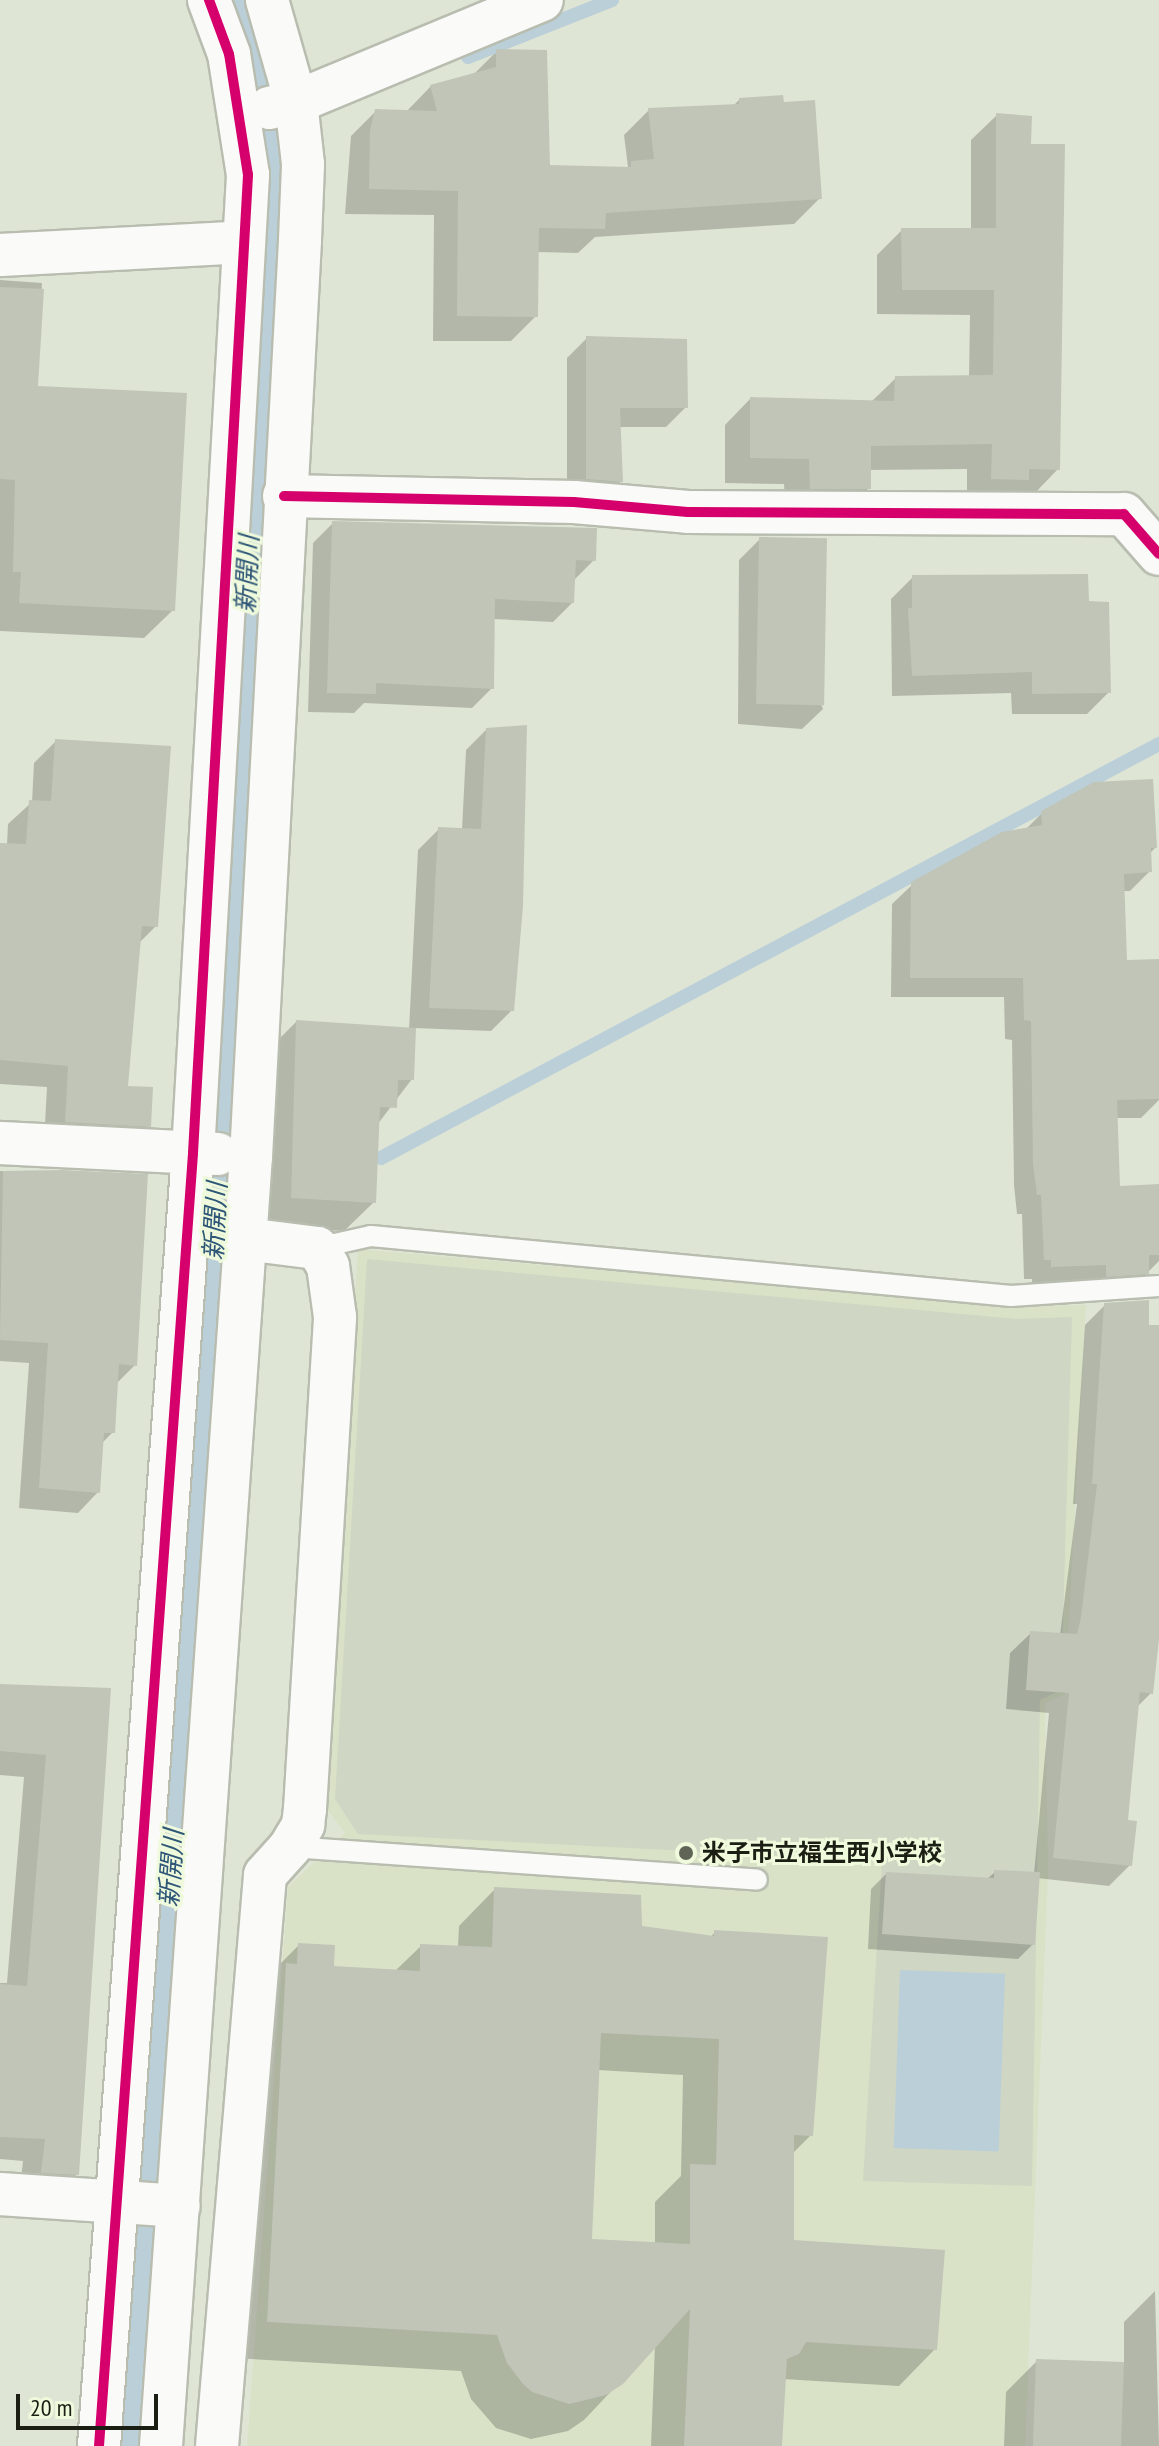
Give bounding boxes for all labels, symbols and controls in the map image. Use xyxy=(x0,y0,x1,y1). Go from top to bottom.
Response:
water label: 新開川 xyxy=(229,534,265,614)
water label: 新開川 xyxy=(197,1181,233,1261)
water label: 新開川 xyxy=(153,1828,189,1908)
place label: 米子市立福生西小学校 xyxy=(702,1839,942,1867)
marker: 米子市立福生西小学校 xyxy=(677,1844,695,1862)
scale bar xyxy=(20,2378,162,2428)
text: 20 m xyxy=(30,2392,72,2423)

